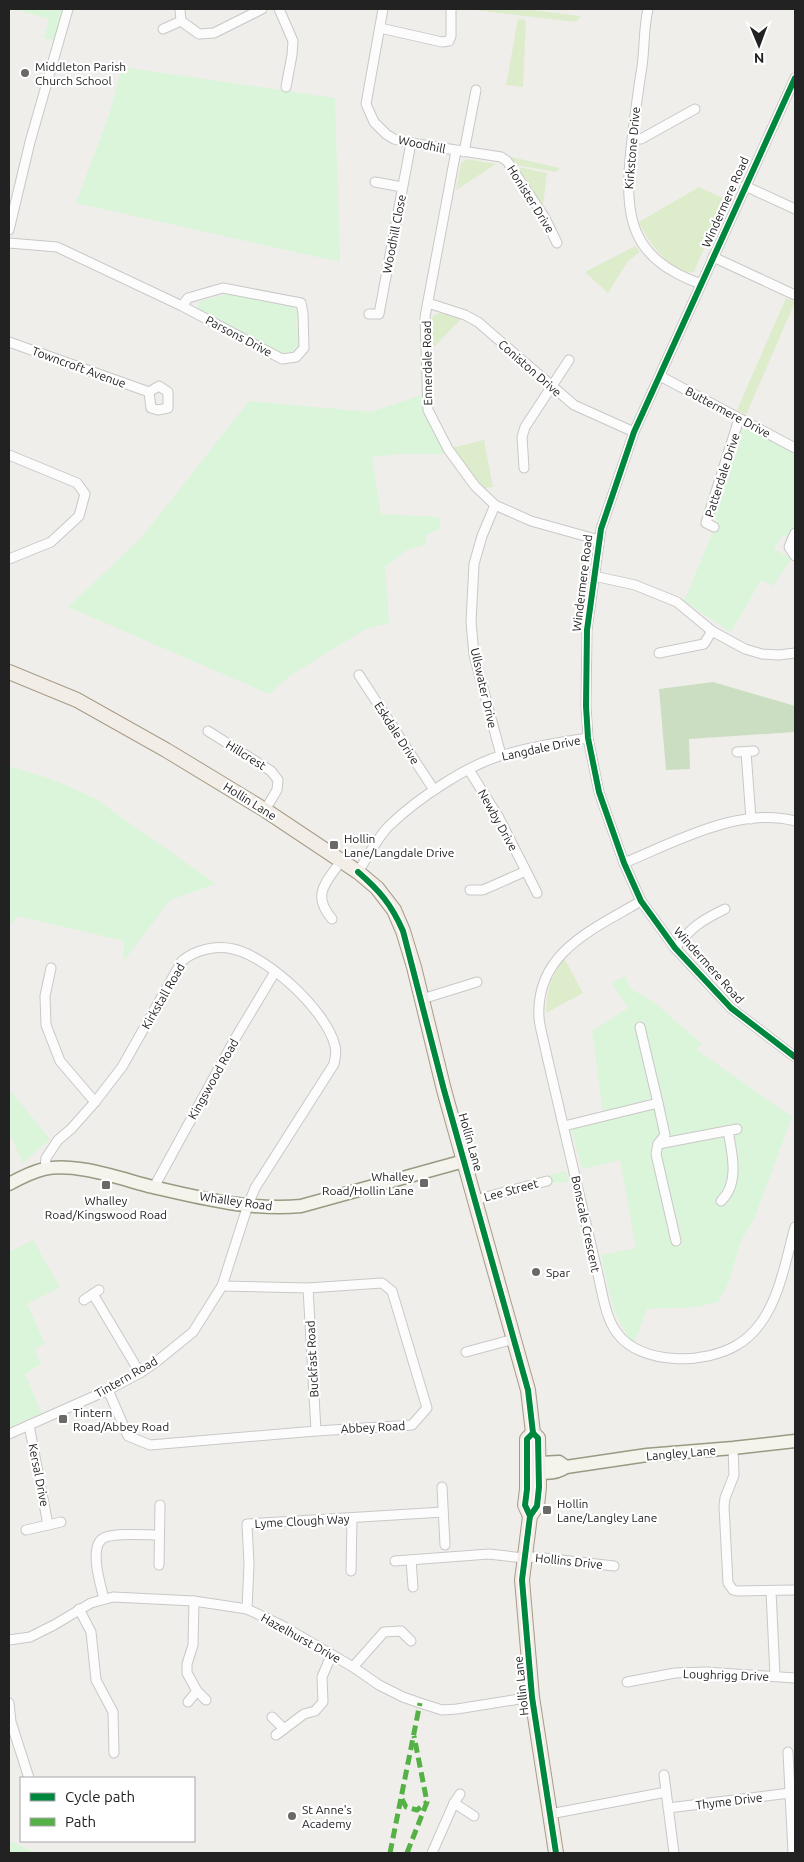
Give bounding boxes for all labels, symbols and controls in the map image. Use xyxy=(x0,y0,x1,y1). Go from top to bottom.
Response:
north arrow xyxy=(734,20,784,70)
text: N xyxy=(754,50,765,66)
place label: Middleton Parish Church School xyxy=(35,60,126,87)
marker: Middleton Parish Church School xyxy=(19,67,31,79)
street label: Kirkstone Drive xyxy=(622,106,642,190)
street label: Woodhill xyxy=(397,133,447,155)
street label: Windermere Road xyxy=(699,155,751,249)
street label: Honister Drive xyxy=(505,163,557,235)
street label: Woodhill Close xyxy=(380,193,408,275)
street label: Parsons Drive xyxy=(204,313,274,359)
street label: Ennerdale Road xyxy=(420,320,434,406)
street label: Coniston Drive xyxy=(496,337,564,399)
street label: Towncroft Avenue xyxy=(30,344,128,390)
street label: Buttermere Drive xyxy=(683,384,773,440)
street label: Patterdale Drive xyxy=(702,431,742,519)
street label: Windermere Road xyxy=(570,534,594,632)
street label: Ullswater Drive xyxy=(468,647,500,729)
street label: Eskdale Drive xyxy=(372,699,422,767)
street label: Langdale Drive xyxy=(500,733,582,763)
street label: Hillcrest xyxy=(224,738,268,772)
street label: Hollin Lane xyxy=(221,780,279,822)
street label: Newby Drive xyxy=(476,787,520,853)
place label: Hollin Lane/Langdale Drive xyxy=(344,832,454,859)
marker: Hollin Lane/Langdale Drive xyxy=(328,839,340,851)
street label: Windermere Road xyxy=(671,924,747,1006)
street label: Kirkstall Road xyxy=(139,961,187,1031)
street label: Kingswood Road xyxy=(185,1036,241,1122)
street label: Hollin Lane xyxy=(456,1111,486,1173)
place label: Whalley Road/Hollin Lane xyxy=(322,1170,414,1197)
street label: Bonscale Crescent xyxy=(569,1175,603,1274)
street label: Lee Street xyxy=(482,1176,540,1203)
marker: Whalley Road/Hollin Lane xyxy=(418,1177,430,1189)
marker: Whalley Road/Kingswood Road xyxy=(100,1179,112,1191)
street label: Whalley Road xyxy=(199,1189,273,1213)
place label: Whalley Road/Kingswood Road xyxy=(45,1194,167,1221)
marker: Spar xyxy=(530,1266,542,1278)
place label: Spar xyxy=(546,1266,570,1279)
street label: Buckfast Road xyxy=(303,1320,321,1398)
street label: Tintern Road xyxy=(93,1354,159,1400)
place label: Tintern Road/Abbey Road xyxy=(73,1406,169,1433)
marker: Tintern Road/Abbey Road xyxy=(57,1413,69,1425)
street label: Abbey Road xyxy=(340,1419,406,1435)
street label: Kersal Drive xyxy=(27,1442,51,1508)
street label: Langley Lane xyxy=(646,1443,716,1463)
place label: Hollin Lane/Langley Lane xyxy=(557,1497,657,1524)
marker: Hollin Lane/Langley Lane xyxy=(541,1504,553,1516)
street label: Lyme Clough Way xyxy=(254,1512,350,1530)
street label: Hollins Drive xyxy=(535,1551,603,1571)
street label: Hazelhurst Drive xyxy=(259,1611,343,1665)
street label: Hollin Lane xyxy=(511,1656,531,1716)
street label: Loughrigg Drive xyxy=(683,1667,769,1683)
legend xyxy=(20,1777,195,1842)
text: Cycle path xyxy=(65,1788,135,1805)
street label: Thyme Drive xyxy=(695,1790,763,1812)
place label: St Anne's Academy xyxy=(302,1803,352,1830)
marker: St Anne's Academy xyxy=(286,1810,298,1822)
text: Path xyxy=(65,1813,96,1830)

